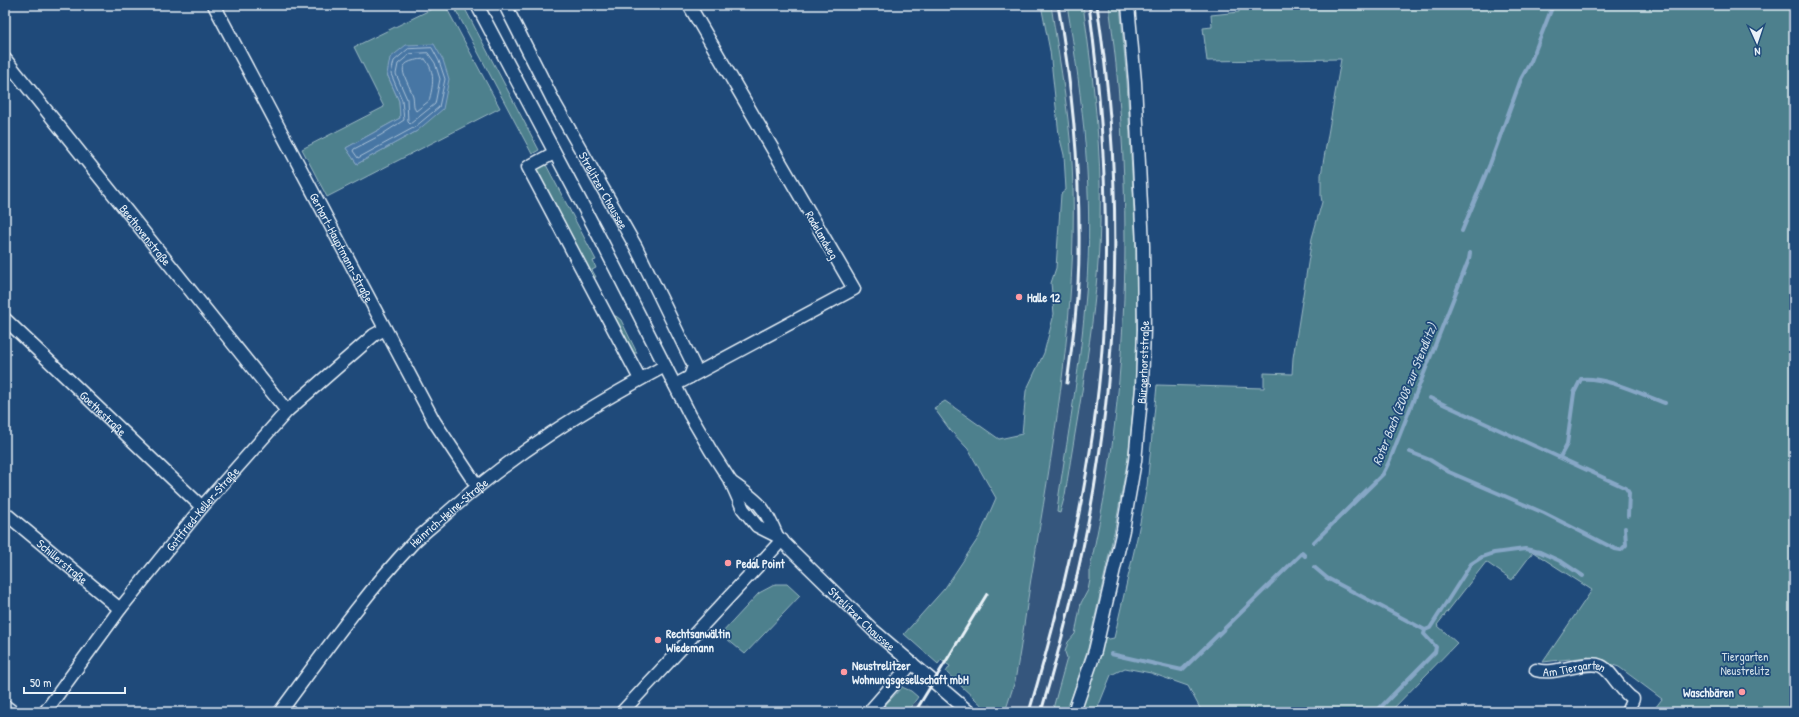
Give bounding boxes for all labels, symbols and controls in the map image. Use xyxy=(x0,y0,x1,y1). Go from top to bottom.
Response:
north arrow xyxy=(1737,22,1777,62)
text: N xyxy=(1754,45,1761,59)
street label: Strelitzer Chaussee xyxy=(575,148,633,232)
street label: Gerhart-Hauptmann-Straße xyxy=(306,189,378,305)
street label: Beethovenstraße xyxy=(116,200,176,269)
street label: Radelandweg xyxy=(801,208,843,262)
place label: Halle 12 xyxy=(1027,289,1060,306)
marker: Halle 12 xyxy=(1014,292,1024,302)
water label: Roter Bach (Z008 zur Stendlitz) xyxy=(1367,319,1441,468)
street label: Bürgerhorststraße xyxy=(1132,320,1153,404)
street label: Goethestraße xyxy=(76,387,131,439)
street label: Gottfried-Keller-Straße xyxy=(162,463,243,554)
street label: Heinrich-Heine-Straße xyxy=(405,473,491,551)
street label: Schillerstraße xyxy=(33,535,92,588)
place label: Pedal Point xyxy=(736,555,786,572)
marker: Pedal Point xyxy=(723,558,733,568)
street label: Strelitzer Chaussee xyxy=(825,583,899,654)
place label: Rechtsanwältin Wiedemann xyxy=(666,625,731,656)
marker: Rechtsanwältin Wiedemann xyxy=(653,635,663,645)
park label: Tiergarten Neustrelitz xyxy=(1720,648,1770,679)
street label: Am Tiergarten xyxy=(1543,656,1610,680)
place label: Neustrelitzer Wohnungsgesellschaft mbH xyxy=(852,657,969,689)
marker: Neustrelitzer Wohnungsgesellschaft mbH xyxy=(839,667,849,677)
scale bar xyxy=(24,669,125,695)
text: 50 m xyxy=(30,674,51,691)
place label: Waschbären xyxy=(1683,684,1735,701)
marker: Waschbären xyxy=(1737,687,1747,697)

